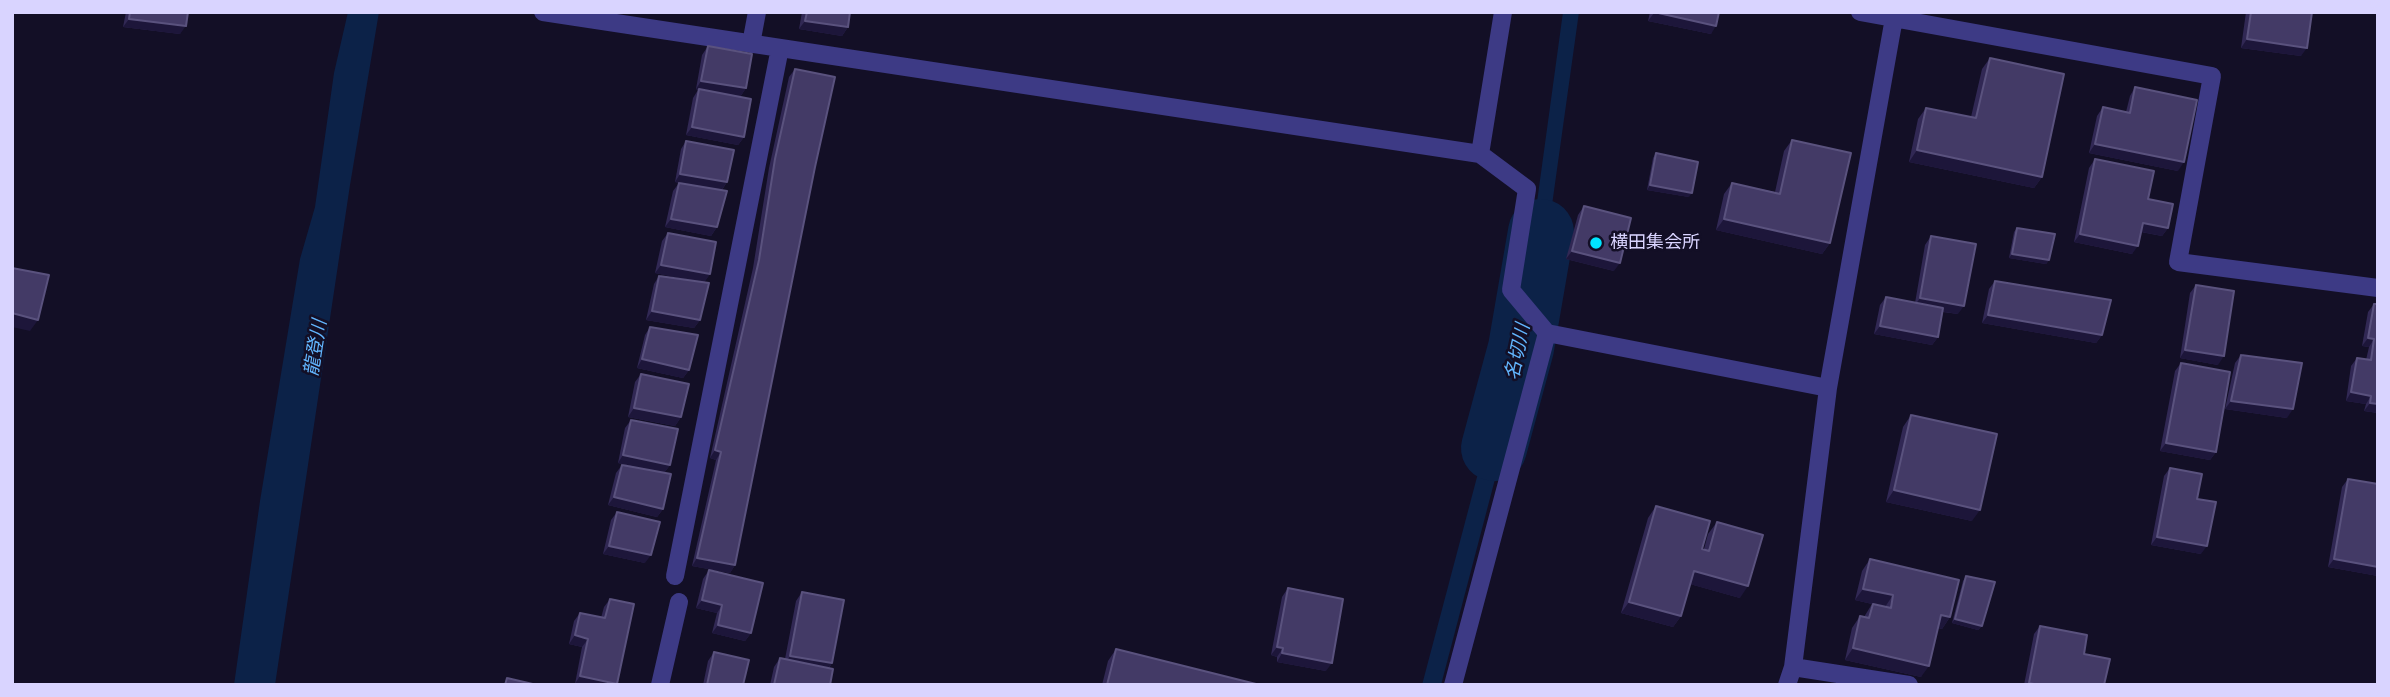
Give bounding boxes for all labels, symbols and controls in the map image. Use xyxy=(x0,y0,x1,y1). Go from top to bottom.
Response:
place label: 横田集会所 xyxy=(1610,232,1700,254)
marker: 横田集会所 xyxy=(1588,235,1604,251)
water label: 龍登川 xyxy=(300,318,332,378)
water label: 名切川 xyxy=(1501,322,1535,382)

